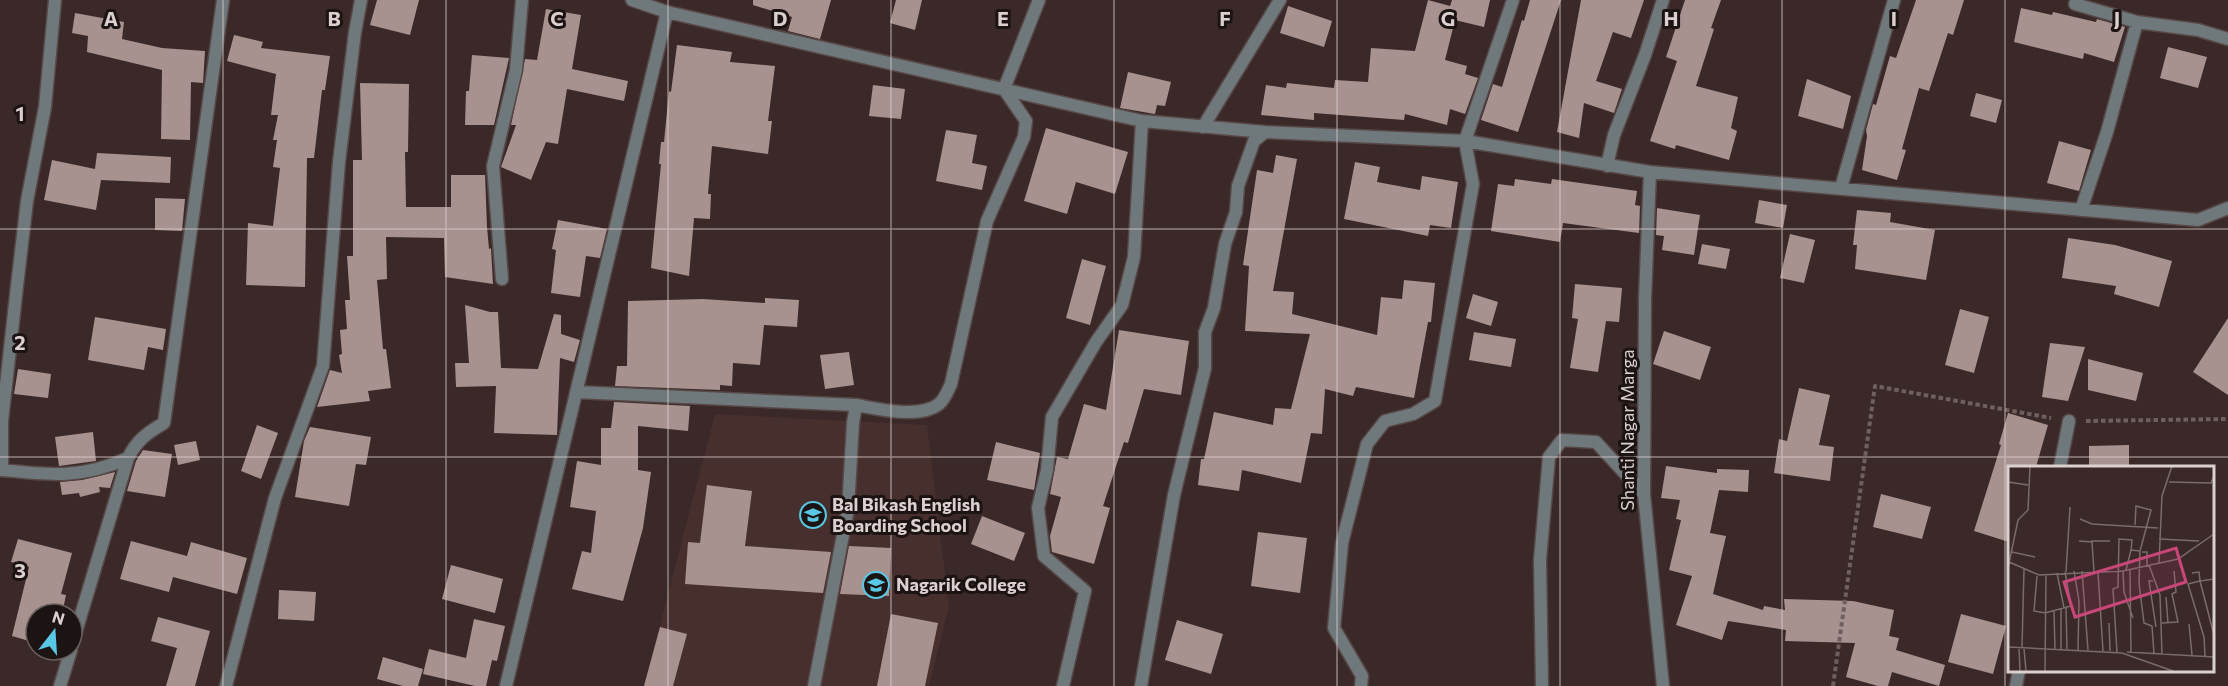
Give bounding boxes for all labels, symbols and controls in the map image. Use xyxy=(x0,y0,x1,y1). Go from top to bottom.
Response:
text: A xyxy=(104,6,118,30)
text: B xyxy=(327,6,341,30)
text: C xyxy=(550,6,564,30)
text: D xyxy=(773,6,787,30)
text: E xyxy=(997,6,1009,30)
text: F xyxy=(1219,6,1231,30)
text: G xyxy=(1441,6,1455,30)
text: H xyxy=(1664,6,1679,30)
text: I xyxy=(1891,6,1897,30)
text: J xyxy=(2114,6,2120,30)
text: 1 xyxy=(15,101,25,125)
text: 2 xyxy=(14,330,26,354)
street label: Shanti Nagar Marga xyxy=(1616,349,1638,511)
inset map xyxy=(2008,466,2213,671)
place label: Bal Bikash English Boarding School xyxy=(832,493,981,536)
school or university icon: Bal Bikash English Boarding School xyxy=(798,500,828,530)
text: 3 xyxy=(14,558,26,582)
school or university icon: Nagarik College xyxy=(861,570,891,600)
place label: Nagarik College xyxy=(896,573,1026,595)
north arrow xyxy=(24,602,84,662)
text: N xyxy=(50,606,67,628)

